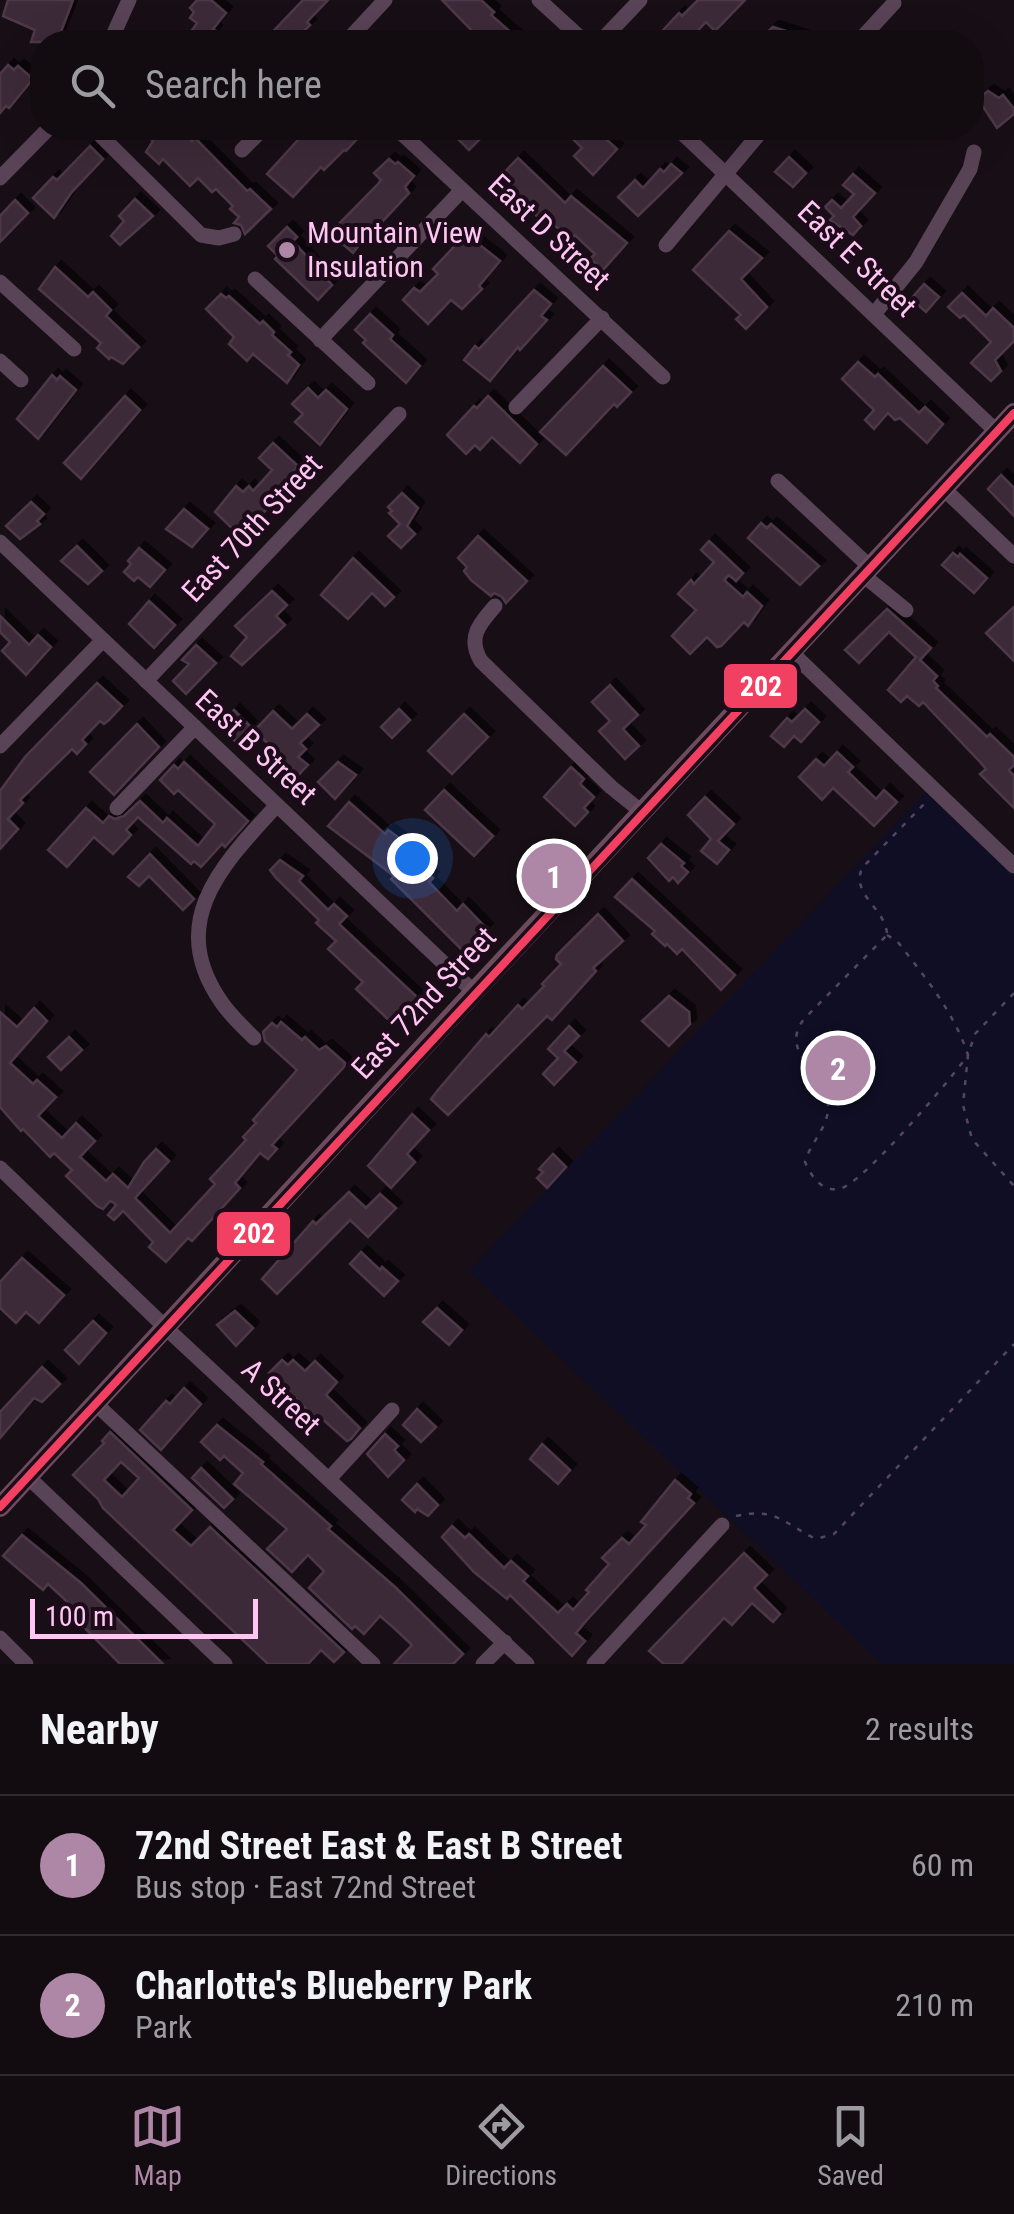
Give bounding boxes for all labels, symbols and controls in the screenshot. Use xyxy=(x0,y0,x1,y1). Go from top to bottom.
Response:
search box xyxy=(30,30,984,140)
icon: search xyxy=(65,58,120,113)
text: Search here xyxy=(145,63,322,107)
street label: East D Street xyxy=(481,167,617,297)
street label: East E Street xyxy=(791,194,924,324)
place label: Mountain View Insulation xyxy=(307,215,483,284)
marker: Mountain View Insulation xyxy=(276,239,298,261)
street label: East 70th Street xyxy=(174,447,329,609)
line badge: 202 xyxy=(722,662,799,710)
text: 202 xyxy=(740,670,782,703)
street label: East B Street xyxy=(189,682,324,811)
your location xyxy=(387,833,438,884)
pin: 1 xyxy=(522,838,586,914)
street label: East 72nd Street xyxy=(344,919,503,1086)
pin: 2 xyxy=(806,1030,870,1106)
line badge: 202 xyxy=(215,1210,292,1258)
text: 202 xyxy=(233,1217,275,1250)
street label: A Street xyxy=(235,1352,328,1442)
scale bar xyxy=(30,1594,258,1638)
text: 100 m xyxy=(45,1600,114,1633)
text: Nearby xyxy=(40,1705,159,1754)
text: 2 results xyxy=(865,1710,974,1748)
text: 72nd Street East & East B Street xyxy=(135,1824,623,1868)
text: 1 xyxy=(64,1846,81,1884)
text: 60 m xyxy=(911,1846,974,1884)
text: Bus stop · East 72nd Street xyxy=(135,1868,476,1906)
text: Charlotte's Blueberry Park xyxy=(135,1964,532,2008)
text: 2 xyxy=(64,1986,81,2024)
text: 210 m xyxy=(895,1986,974,2024)
text: Park xyxy=(135,2008,192,2046)
tab: Map xyxy=(130,2099,185,2192)
tab: Directions xyxy=(445,2099,557,2192)
tab: Saved xyxy=(817,2099,884,2192)

